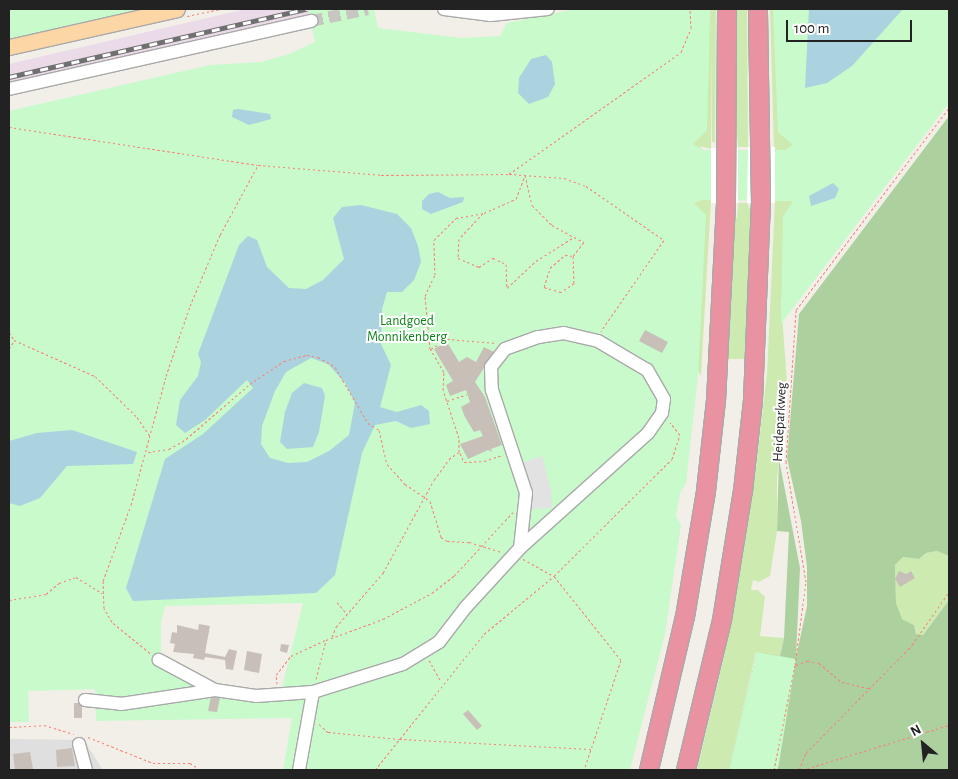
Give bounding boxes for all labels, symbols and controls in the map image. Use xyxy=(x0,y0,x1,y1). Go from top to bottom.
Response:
scale bar xyxy=(788,10,914,42)
text: 100 m xyxy=(794,21,829,36)
park label: Landgoed Monnikenberg xyxy=(367,313,447,346)
street label: Heideparkweg xyxy=(770,382,790,462)
north arrow xyxy=(898,719,948,769)
text: N xyxy=(908,722,924,739)

